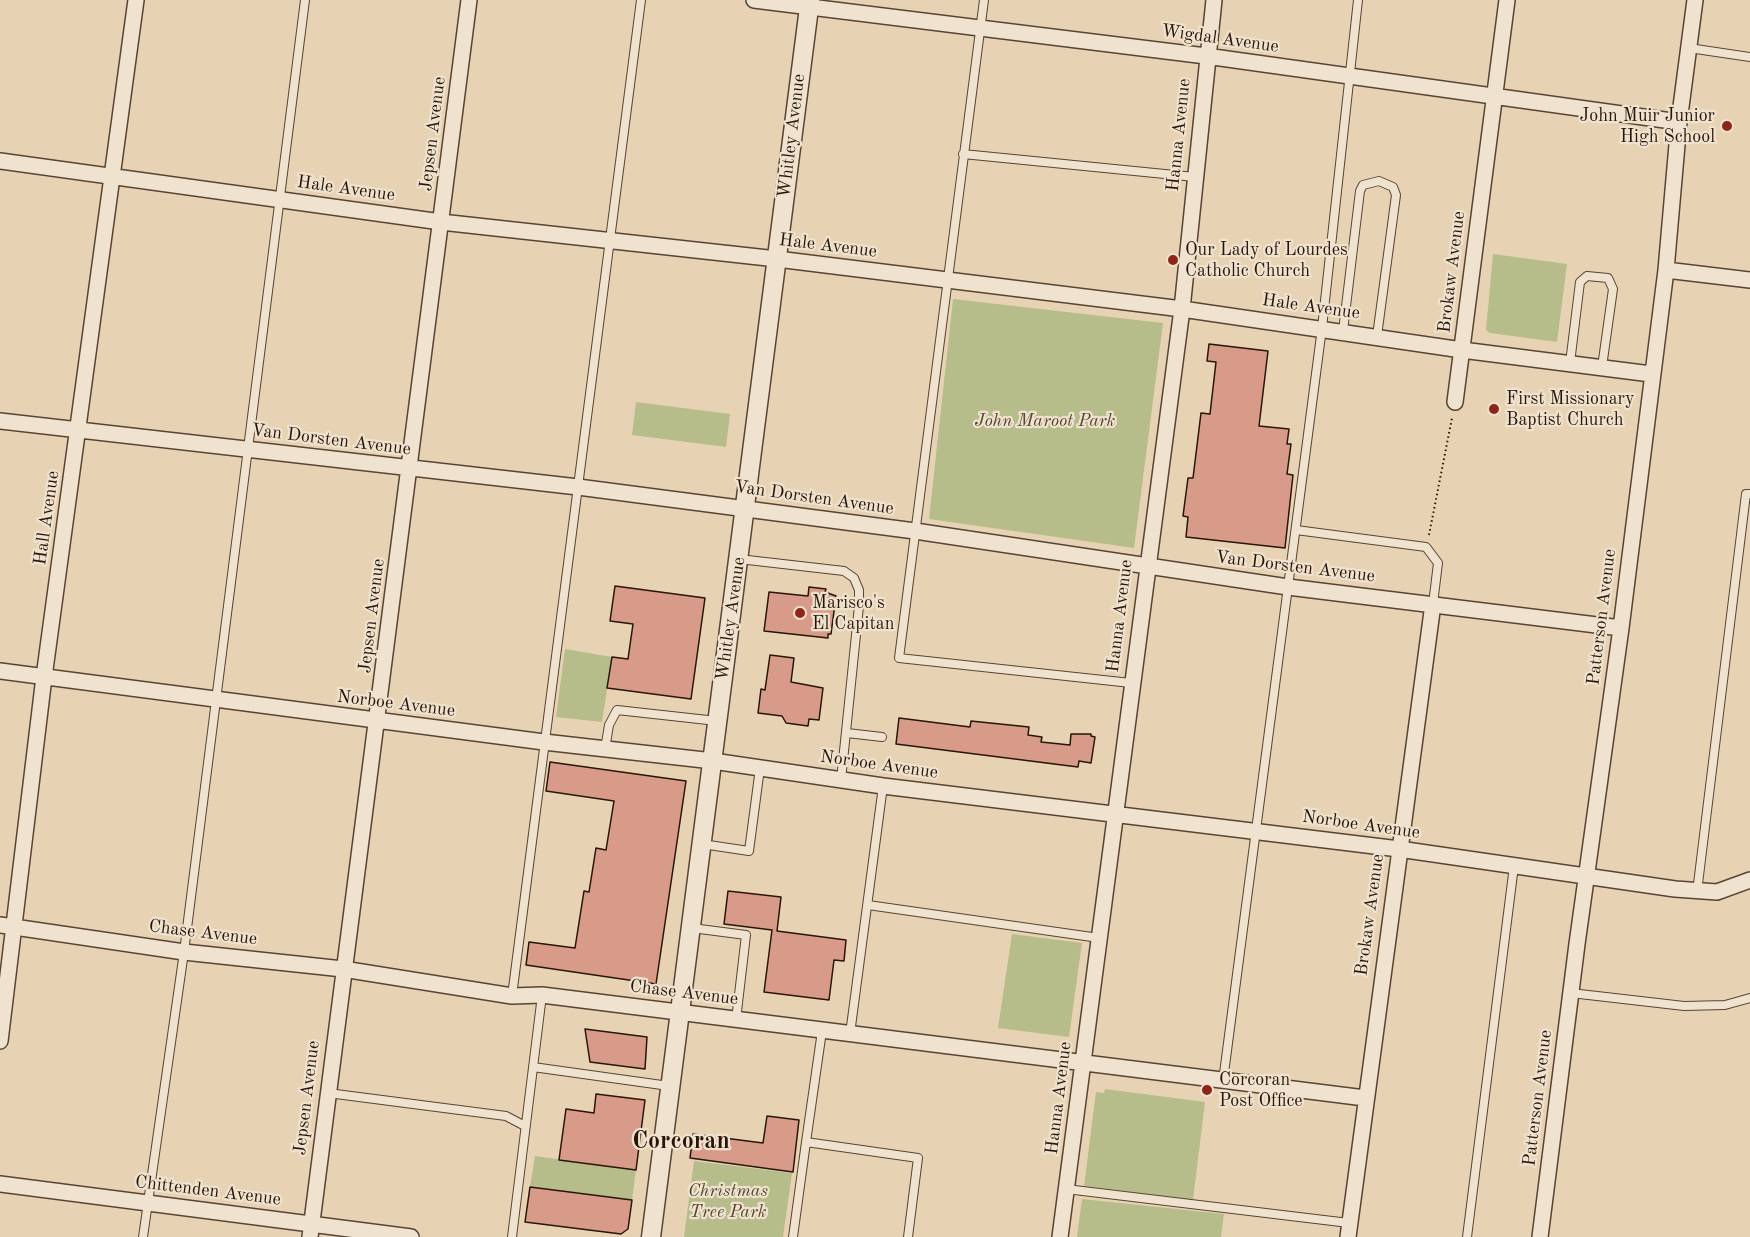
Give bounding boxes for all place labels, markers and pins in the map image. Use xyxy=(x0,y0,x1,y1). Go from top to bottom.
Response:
place label: John Muir Junior High School xyxy=(1580,105,1715,148)
marker: John Muir Junior High School xyxy=(1720,119,1734,133)
place label: Our Lady of Lourdes Catholic Church xyxy=(1185,239,1348,282)
marker: Our Lady of Lourdes Catholic Church xyxy=(1166,253,1180,267)
place label: First Missionary Baptist Church xyxy=(1506,388,1634,430)
marker: First Missionary Baptist Church xyxy=(1487,402,1501,416)
place label: Marisco's El Capitan xyxy=(812,592,894,634)
marker: Marisco's El Capitan xyxy=(793,606,807,620)
place label: Corcoran Post Office xyxy=(1219,1069,1303,1112)
marker: Corcoran Post Office xyxy=(1200,1083,1214,1097)

